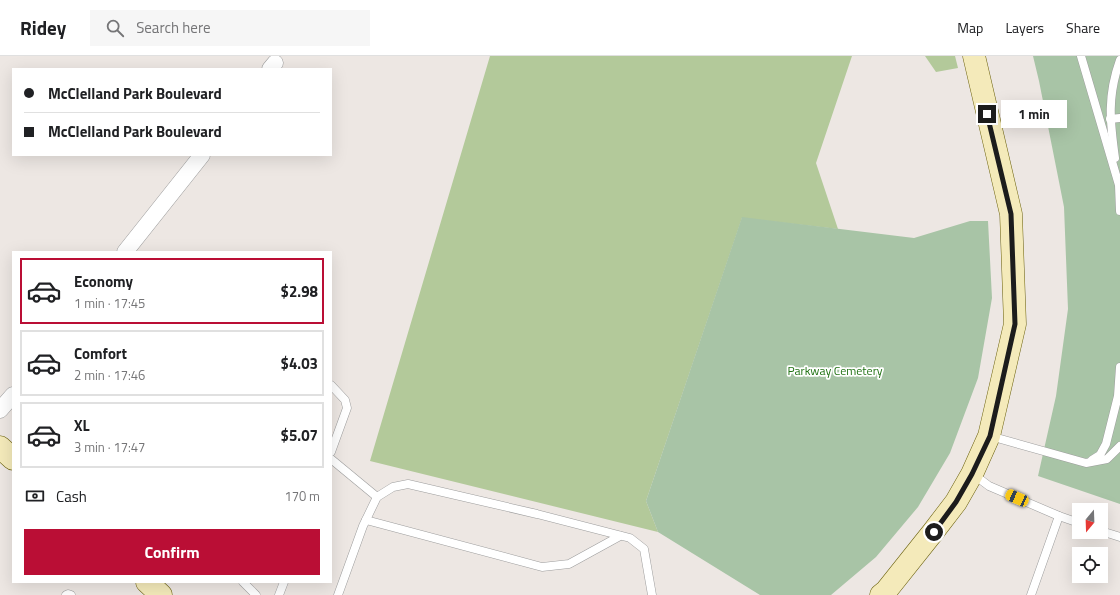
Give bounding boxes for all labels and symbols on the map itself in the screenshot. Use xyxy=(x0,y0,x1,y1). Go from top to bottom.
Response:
callout: 1 min xyxy=(1001,100,1067,128)
route end xyxy=(978,105,996,123)
park label: Parkway Cemetery xyxy=(787,361,883,380)
car xyxy=(1004,488,1030,508)
north arrow xyxy=(1072,503,1108,539)
route start xyxy=(925,523,943,541)

